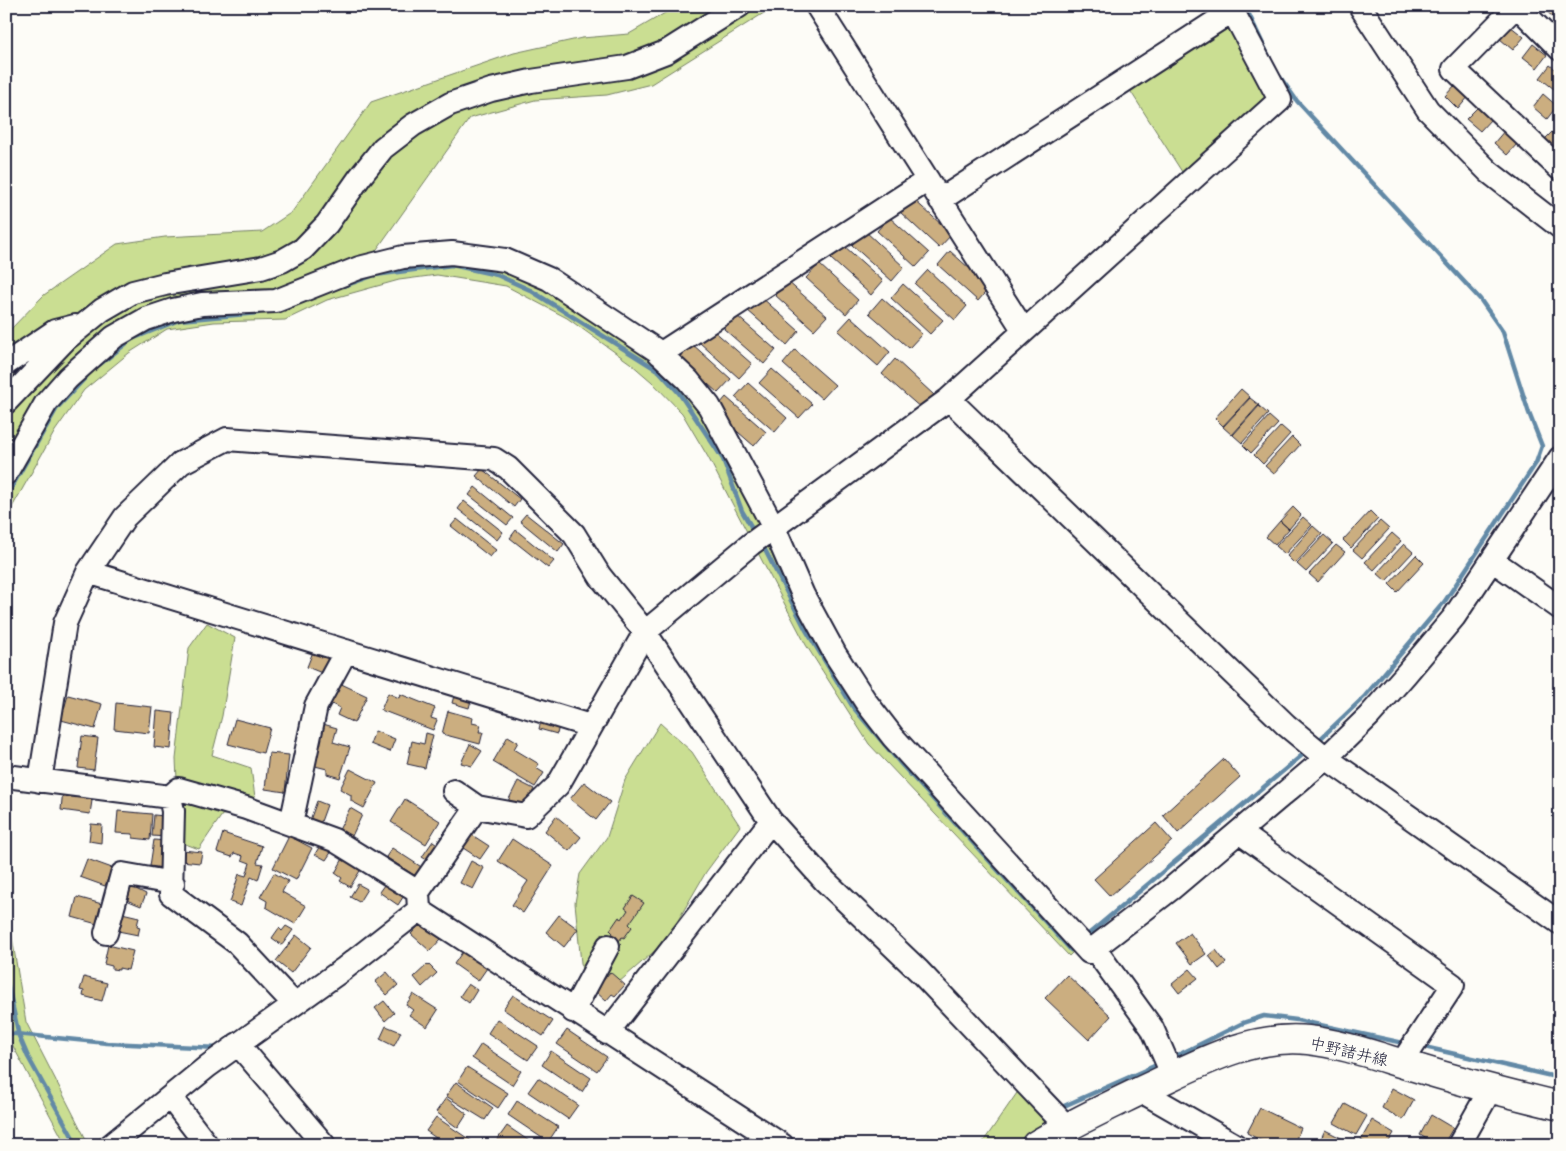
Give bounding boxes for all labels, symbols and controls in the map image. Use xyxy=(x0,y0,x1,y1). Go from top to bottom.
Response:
street label: 中野諸井線 xyxy=(1307,1028,1391,1075)

